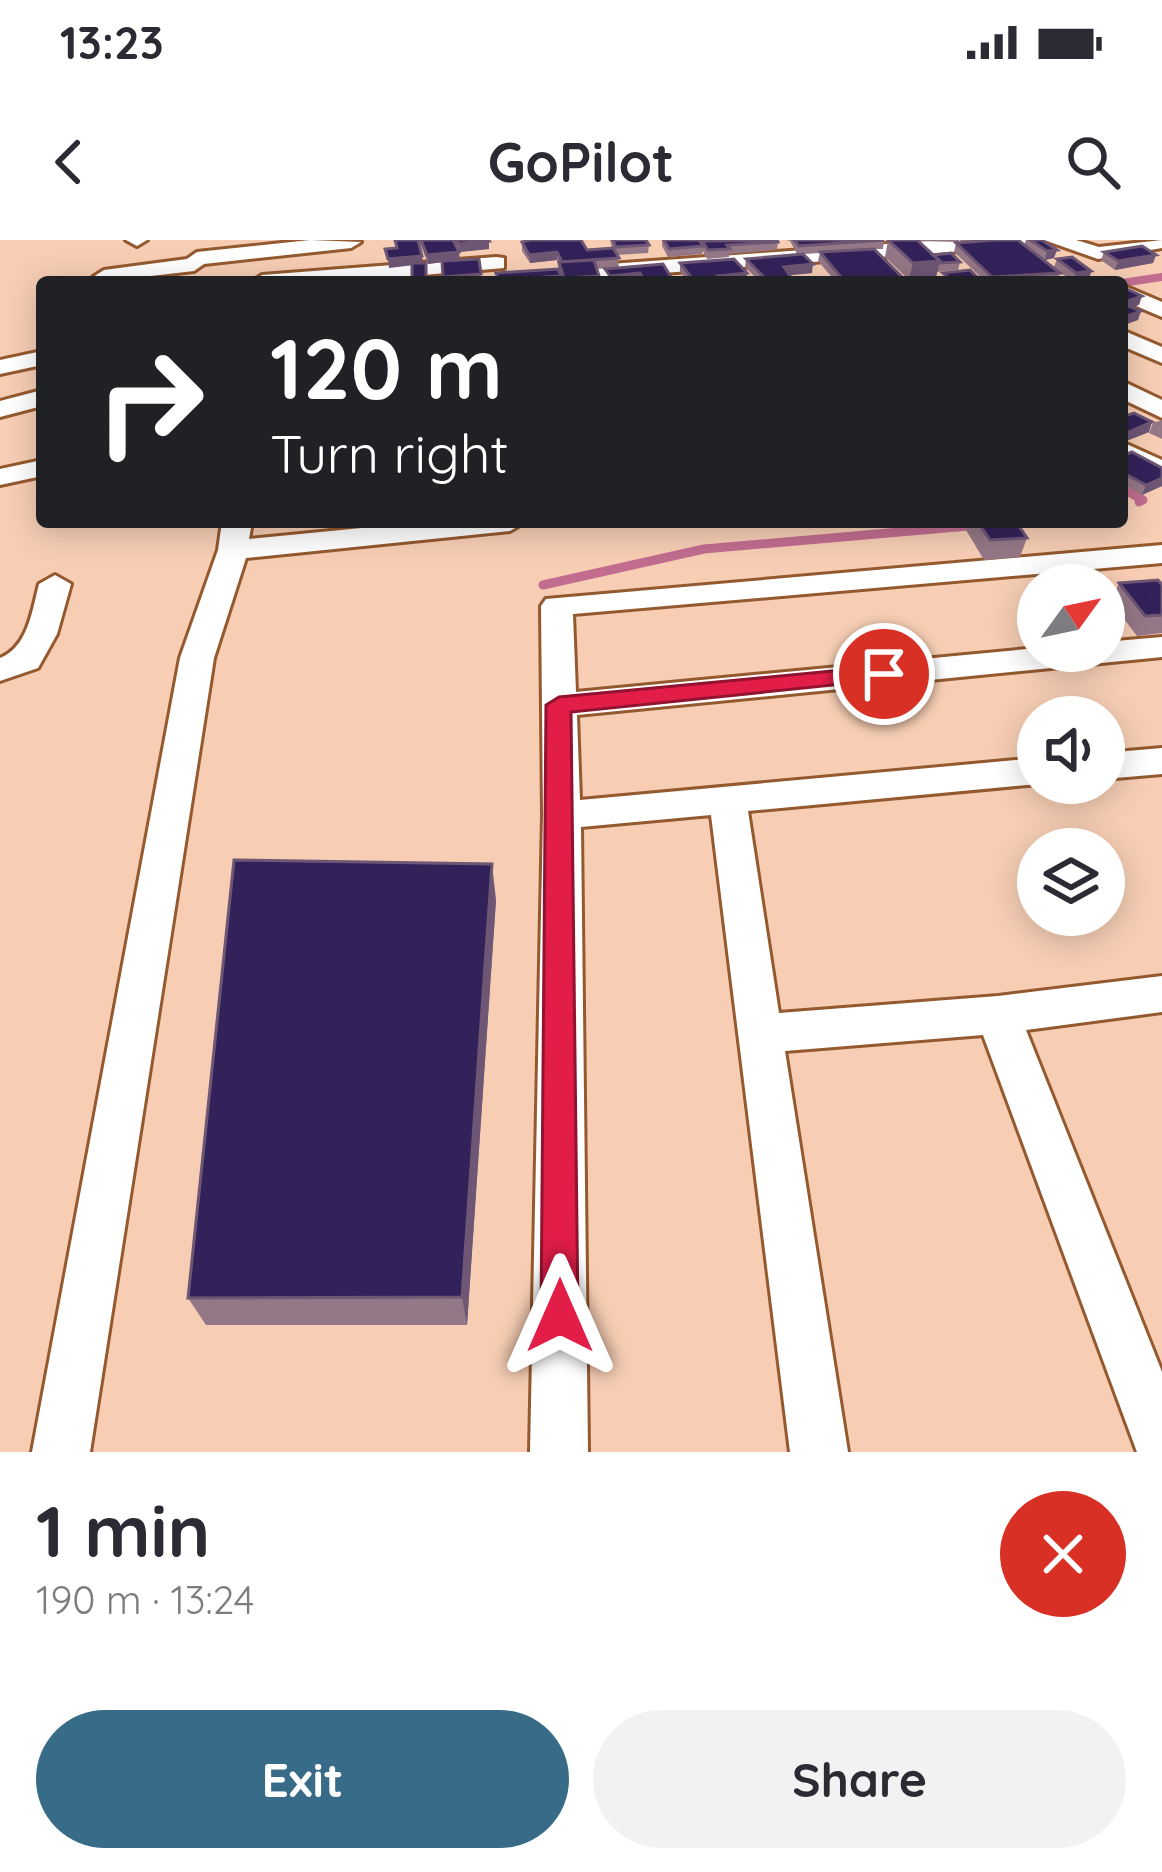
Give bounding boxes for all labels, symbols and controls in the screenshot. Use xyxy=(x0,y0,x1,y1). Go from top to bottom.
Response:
text: 13:23 xyxy=(60,14,164,70)
text: GoPilot xyxy=(488,128,674,196)
icon: back xyxy=(36,129,102,195)
icon: search xyxy=(1060,129,1126,195)
text: 120 m xyxy=(270,315,503,420)
icon: right xyxy=(72,324,228,480)
text: Turn right xyxy=(270,419,509,487)
north arrow xyxy=(1017,564,1125,672)
map controls xyxy=(1017,564,1125,936)
pin xyxy=(833,623,935,725)
icon: arrive xyxy=(851,641,917,707)
button: sound xyxy=(1017,696,1125,804)
button: layers xyxy=(1017,828,1125,936)
position arrow xyxy=(497,1253,623,1379)
text: 1 min xyxy=(36,1485,210,1575)
button: close xyxy=(1000,1491,1126,1617)
text: 190 m · 13:24 xyxy=(36,1575,254,1624)
button: Exit xyxy=(36,1710,569,1848)
button: Share xyxy=(593,1710,1126,1848)

